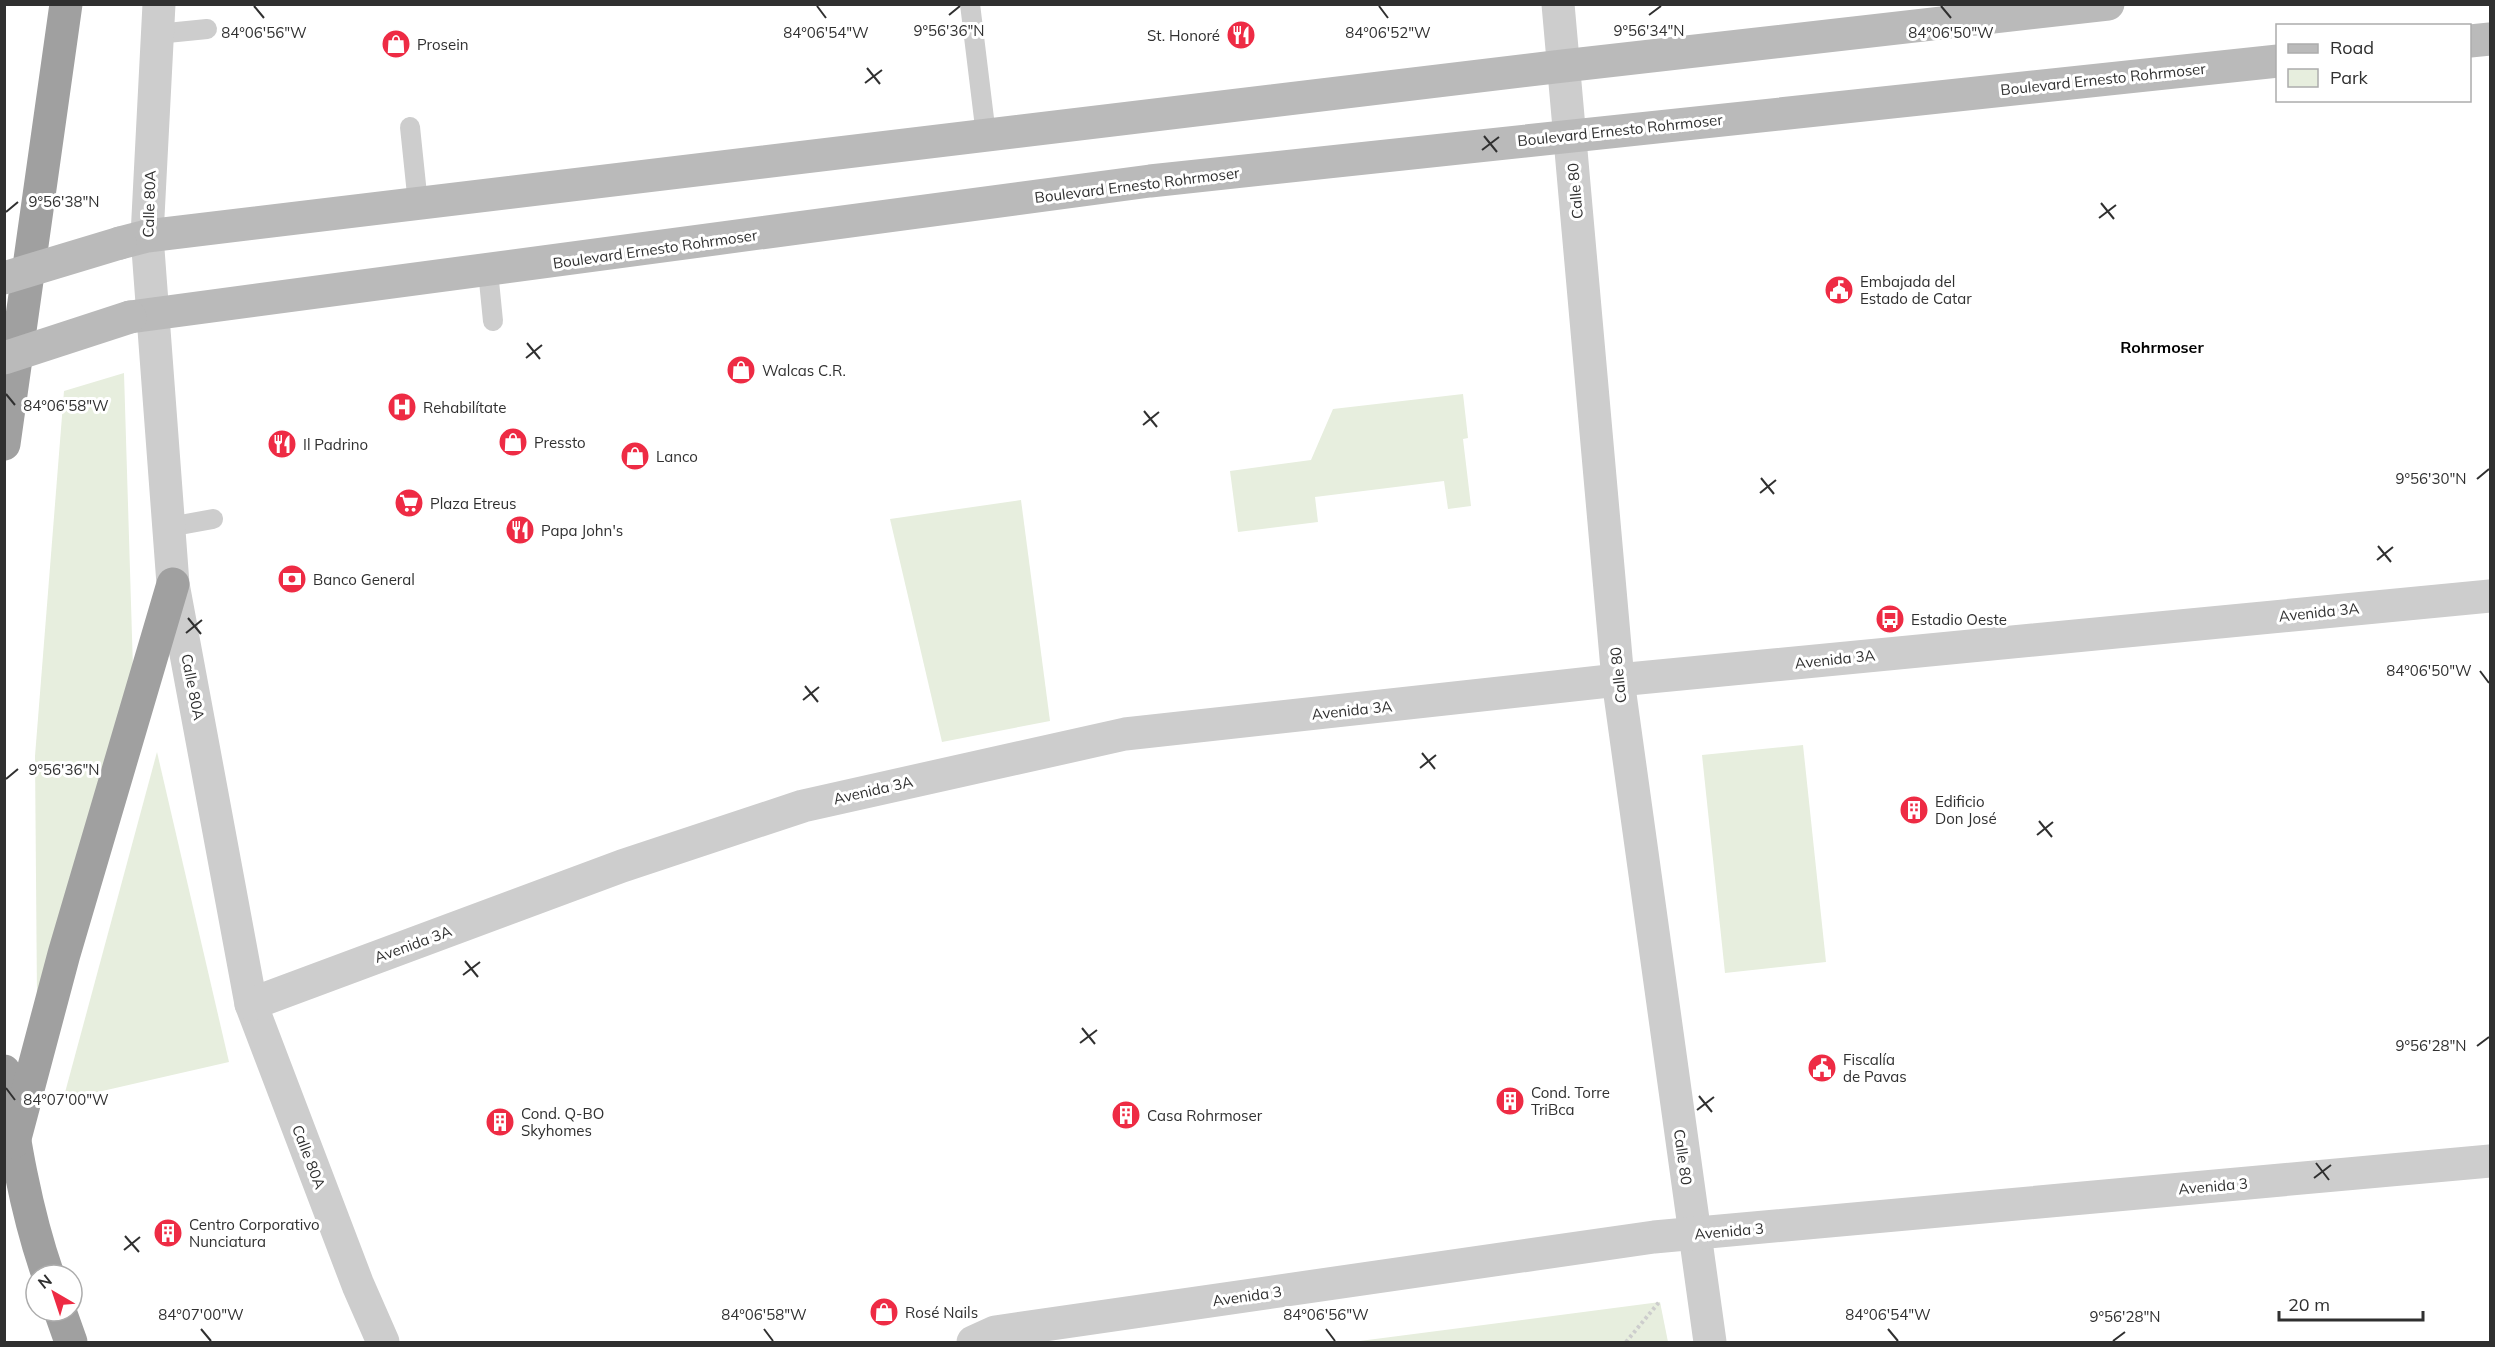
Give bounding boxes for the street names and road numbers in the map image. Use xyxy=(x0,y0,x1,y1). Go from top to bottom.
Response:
street label: Boulevard Ernesto Rohrmoser xyxy=(1999,59,2207,99)
street label: Boulevard Ernesto Rohrmoser xyxy=(1516,110,1724,150)
street label: Calle 80 xyxy=(1563,162,1587,220)
street label: Boulevard Ernesto Rohrmoser xyxy=(1034,163,1241,207)
street label: Calle 80A xyxy=(138,170,160,238)
street label: Boulevard Ernesto Rohrmoser xyxy=(552,225,759,273)
street label: Avenida 3A xyxy=(2278,598,2360,626)
street label: Avenida 3A xyxy=(1794,645,1876,673)
street label: Calle 80 xyxy=(1606,646,1630,704)
street label: Calle 80A xyxy=(177,652,209,722)
street label: Avenida 3A xyxy=(1311,696,1393,724)
street label: Avenida 3A xyxy=(831,772,915,808)
street label: Avenida 3A xyxy=(372,921,454,967)
street label: Calle 80A xyxy=(288,1122,330,1192)
street label: Calle 80 xyxy=(1670,1128,1696,1186)
street label: Avenida 3 xyxy=(2177,1173,2249,1199)
street label: Avenida 3 xyxy=(1693,1218,1765,1244)
street label: Avenida 3 xyxy=(1211,1282,1283,1310)

